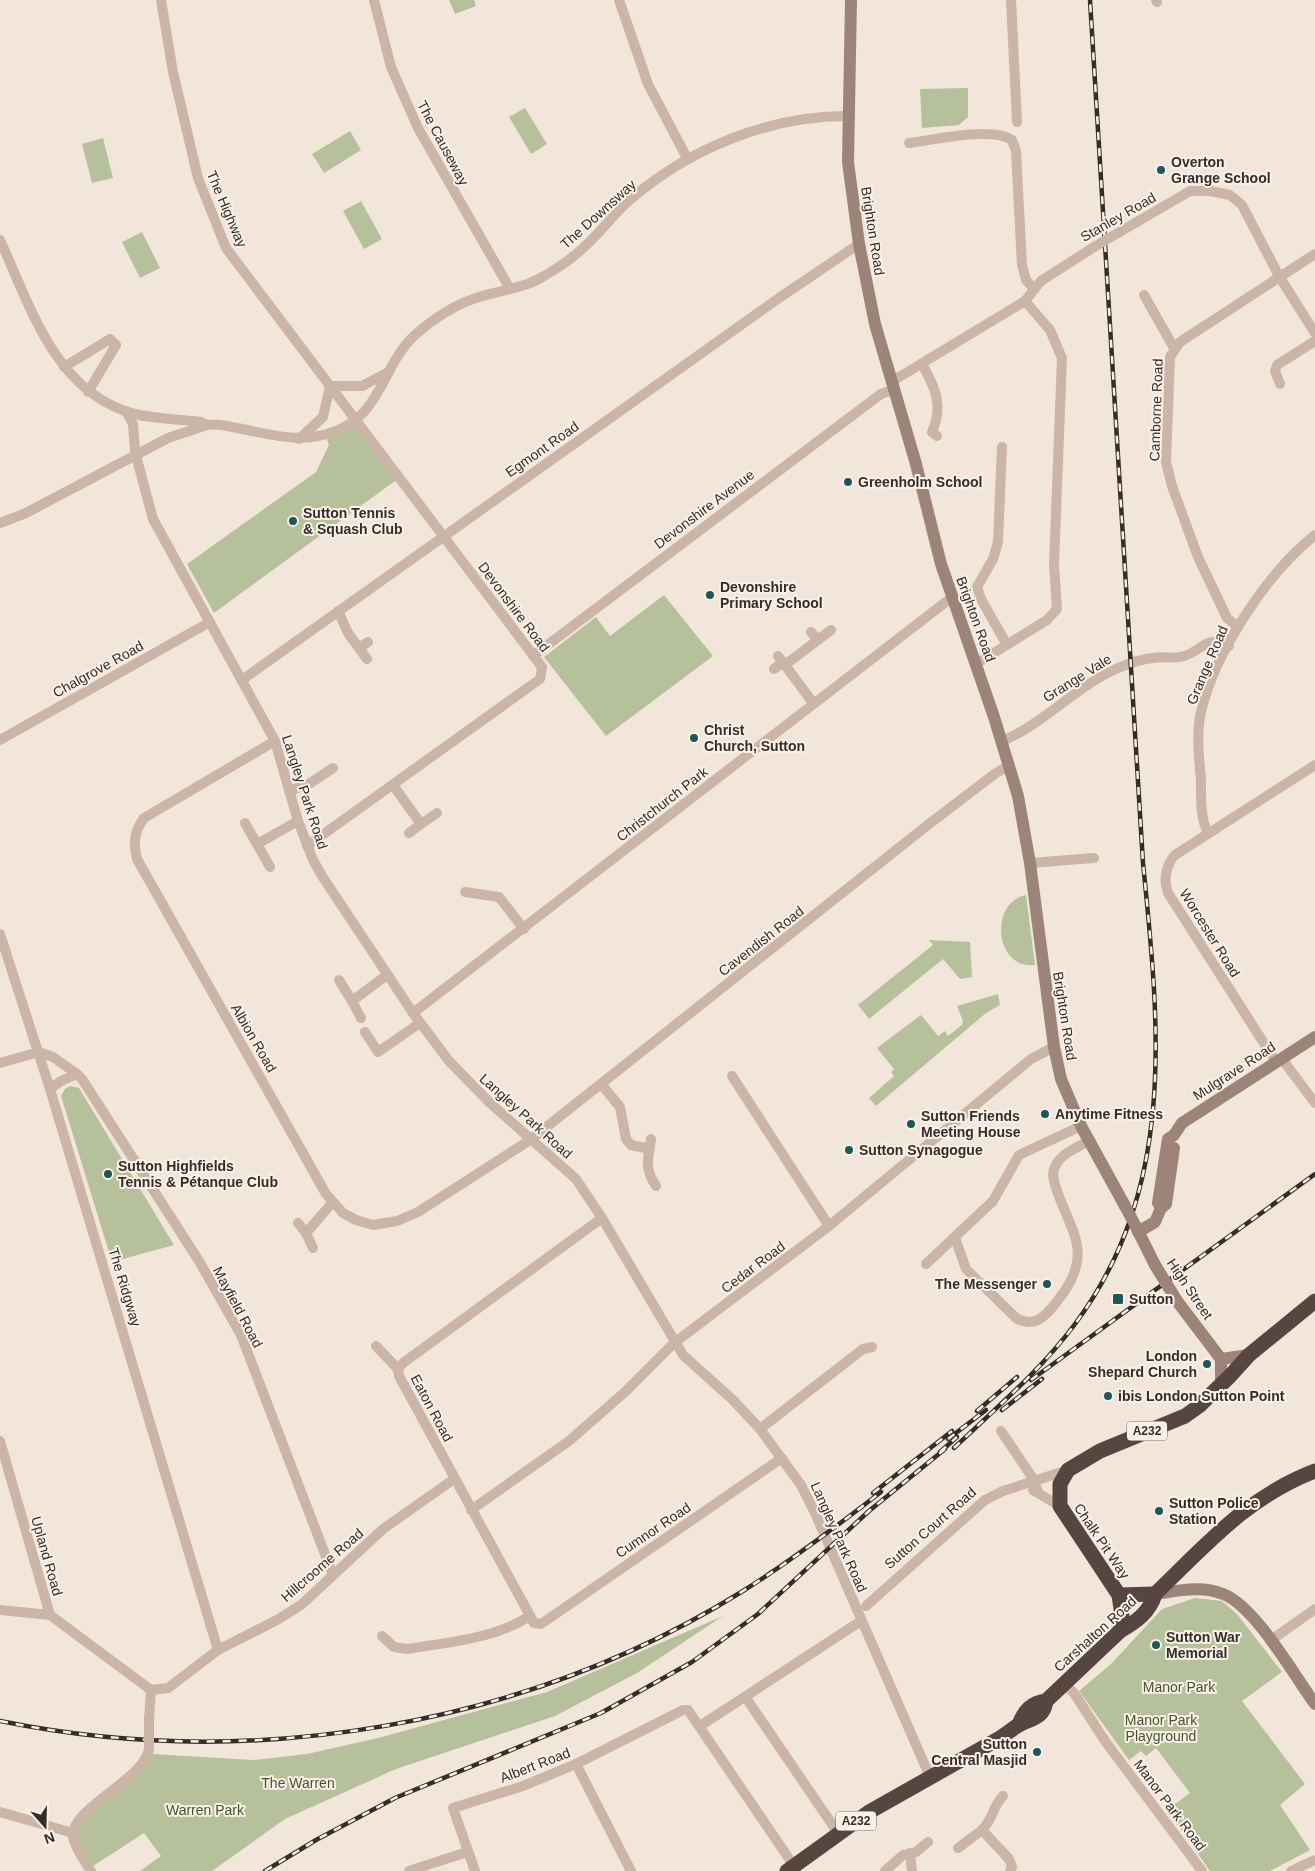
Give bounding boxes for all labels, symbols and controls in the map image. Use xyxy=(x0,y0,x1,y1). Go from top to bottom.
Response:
street label: The Causeway xyxy=(414,98,472,188)
place label: Overton Grange School xyxy=(1171,154,1271,186)
marker: Overton Grange School xyxy=(1155,164,1167,176)
street label: The Highway xyxy=(204,168,250,250)
street label: The Downsway xyxy=(557,176,639,252)
street label: Brighton Road xyxy=(858,186,888,276)
street label: Stanley Road xyxy=(1078,189,1158,245)
street label: Camborne Road xyxy=(1146,358,1166,462)
street label: Egmont Road xyxy=(502,418,582,480)
street label: Devonshire Avenue xyxy=(651,466,757,552)
place label: Greenholm School xyxy=(858,474,982,490)
marker: Greenholm School xyxy=(842,476,854,488)
place label: Sutton Tennis & Squash Club xyxy=(303,505,403,537)
marker: Sutton Tennis & Squash Club xyxy=(287,515,299,527)
street label: Devonshire Road xyxy=(475,559,553,655)
street label: Brighton Road xyxy=(953,574,999,664)
place label: Devonshire Primary School xyxy=(720,579,823,611)
marker: Devonshire Primary School xyxy=(704,589,716,601)
street label: Grange Road xyxy=(1183,623,1231,707)
street label: Chalgrove Road xyxy=(50,637,146,701)
street label: Grange Vale xyxy=(1040,651,1114,705)
place label: Christ Church, Sutton xyxy=(704,722,805,754)
marker: Christ Church, Sutton xyxy=(688,732,700,744)
street label: Langley Park Road xyxy=(279,733,331,851)
street label: Christchurch Park xyxy=(613,763,712,845)
street label: Worcester Road xyxy=(1176,886,1244,980)
street label: Cavendish Road xyxy=(715,903,807,979)
street label: Brighton Road xyxy=(1050,971,1080,1061)
street label: Albion Road xyxy=(228,1001,280,1075)
street label: Mulgrave Road xyxy=(1190,1038,1278,1104)
street label: Langley Park Road xyxy=(476,1070,576,1162)
place label: Anytime Fitness xyxy=(1055,1106,1163,1122)
place label: Sutton Friends Meeting House xyxy=(921,1108,1021,1140)
marker: Anytime Fitness xyxy=(1039,1108,1051,1120)
marker: Sutton Friends Meeting House xyxy=(905,1118,917,1130)
place label: Sutton Synagogue xyxy=(859,1142,983,1158)
marker: Sutton Synagogue xyxy=(843,1144,855,1156)
place label: Sutton Highfields Tennis & Pétanque Club xyxy=(118,1158,278,1190)
marker: Sutton Highfields Tennis & Pétanque Club xyxy=(102,1168,114,1180)
street label: Cedar Road xyxy=(718,1238,788,1296)
street label: The Ridgway xyxy=(105,1246,145,1328)
street label: High Street xyxy=(1164,1255,1216,1323)
street label: Mayfield Road xyxy=(210,1264,266,1350)
place label: The Messenger xyxy=(935,1276,1038,1292)
marker: The Messenger xyxy=(1041,1278,1053,1290)
place label: Sutton xyxy=(1129,1291,1173,1307)
marker: Sutton xyxy=(1111,1292,1125,1306)
place label: London Shepard Church xyxy=(1088,1348,1197,1380)
marker: London Shepard Church xyxy=(1201,1358,1213,1370)
street label: Eaton Road xyxy=(408,1372,456,1444)
place label: ibis London Sutton Point xyxy=(1118,1388,1285,1404)
marker: ibis London Sutton Point xyxy=(1102,1390,1114,1402)
road number: A232 xyxy=(1127,1422,1167,1440)
street label: Langley Park Road xyxy=(807,1479,871,1595)
street label: Sutton Court Road xyxy=(881,1484,979,1572)
place label: Sutton Police Station xyxy=(1169,1495,1259,1527)
street label: Cumnor Road xyxy=(612,1499,694,1561)
street label: Chalk Pit Way xyxy=(1071,1500,1133,1582)
marker: Sutton Police Station xyxy=(1153,1505,1165,1517)
street label: Upland Road xyxy=(28,1515,66,1597)
street label: Hillcroome Road xyxy=(278,1525,366,1605)
street label: Carshalton Road xyxy=(1051,1593,1139,1675)
place label: Sutton War Memorial xyxy=(1166,1629,1241,1661)
marker: Sutton War Memorial xyxy=(1150,1639,1162,1651)
park label: Manor Park xyxy=(1143,1679,1216,1695)
park label: Manor Park Playground xyxy=(1125,1712,1198,1744)
place label: Sutton Central Masjid xyxy=(931,1736,1027,1768)
street label: Albert Road xyxy=(498,1744,572,1786)
marker: Sutton Central Masjid xyxy=(1031,1746,1043,1758)
street label: Manor Park Road xyxy=(1131,1756,1209,1854)
park label: The Warren xyxy=(261,1775,335,1791)
north arrow xyxy=(20,1801,70,1851)
park label: Warren Park xyxy=(166,1802,245,1818)
road number: A232 xyxy=(836,1812,876,1830)
text: N xyxy=(42,1829,57,1847)

